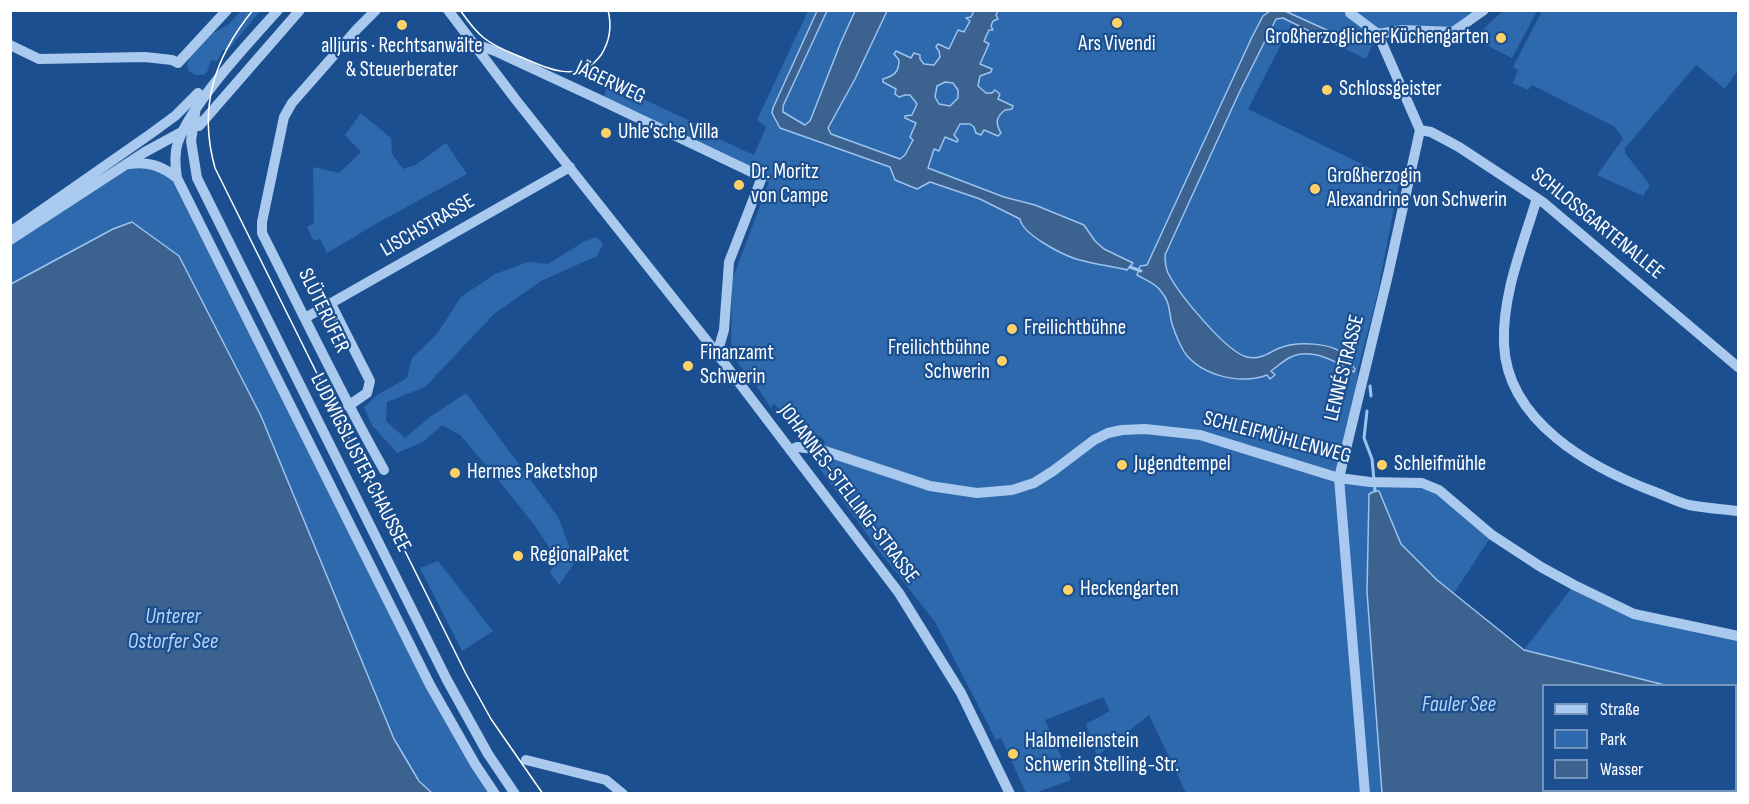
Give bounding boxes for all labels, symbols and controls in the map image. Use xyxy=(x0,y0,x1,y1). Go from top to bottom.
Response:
marker: Ars Vivendi xyxy=(1110,16,1124,30)
marker: alljuris · Rechtsanwälte & Steuerberater xyxy=(395,18,409,32)
place label: Großherzoglicher Küchengarten xyxy=(1265,25,1489,51)
marker: Großherzoglicher Küchengarten xyxy=(1494,31,1508,45)
place label: Ars Vivendi xyxy=(1078,32,1156,58)
place label: alljuris · Rechtsanwälte & Steuerberater xyxy=(321,34,483,84)
street label: JÄGERWEG xyxy=(571,56,649,110)
place label: Schlossgeister xyxy=(1339,77,1442,103)
marker: Schlossgeister xyxy=(1320,83,1334,97)
place label: Uhle’sche Villa xyxy=(618,120,719,146)
marker: Uhle’sche Villa xyxy=(599,126,613,140)
place label: Dr. Moritz von Campe xyxy=(751,160,829,210)
street label: SCHLOSSGARTENALLEE xyxy=(1525,163,1669,285)
place label: Großherzogin Alexandrine von Schwerin xyxy=(1327,164,1507,214)
marker: Dr. Moritz von Campe xyxy=(732,178,746,192)
marker: Großherzogin Alexandrine von Schwerin xyxy=(1308,182,1322,196)
street label: LISCHSTRASSE xyxy=(377,189,479,263)
street label: SLÜTERUFER xyxy=(292,265,354,357)
street label: LENNÉSTRASSE xyxy=(1320,312,1370,424)
place label: Freilichtbühne xyxy=(1024,316,1126,342)
marker: Freilichtbühne xyxy=(1005,322,1019,336)
place label: Freilichtbühne Schwerin xyxy=(888,336,990,386)
place label: Finanzamt Schwerin xyxy=(700,341,774,391)
marker: Freilichtbühne Schwerin xyxy=(995,354,1009,368)
marker: Finanzamt Schwerin xyxy=(681,359,695,373)
street label: LUDWIGSLUSTER CHAUSSEE xyxy=(304,369,416,557)
street label: JOHANNES-STELLING-STRASSE xyxy=(772,399,924,589)
street label: SCHLEIFMÜHLENWEG xyxy=(1200,406,1354,470)
place label: Jugendtempel xyxy=(1134,452,1231,478)
place label: Schleifmühle xyxy=(1394,452,1486,478)
marker: Jugendtempel xyxy=(1115,458,1129,472)
marker: Schleifmühle xyxy=(1375,458,1389,472)
place label: Hermes Paketshop xyxy=(467,460,598,486)
marker: Hermes Paketshop xyxy=(448,466,462,480)
place label: RegionalPaket xyxy=(530,543,629,569)
marker: RegionalPaket xyxy=(511,549,525,563)
place label: Heckengarten xyxy=(1080,577,1179,603)
marker: Heckengarten xyxy=(1061,583,1075,597)
water label: Unterer Ostorfer See xyxy=(128,604,218,656)
legend xyxy=(1542,684,1737,792)
water label: Fauler See xyxy=(1422,692,1496,718)
text: Straße xyxy=(1600,699,1640,720)
place label: Halbmeilenstein Schwerin Stelling-Str. xyxy=(1025,729,1179,779)
text: Park xyxy=(1600,729,1626,750)
marker: Halbmeilenstein Schwerin Stelling-Str. xyxy=(1006,747,1020,761)
text: Wasser xyxy=(1600,759,1643,780)

